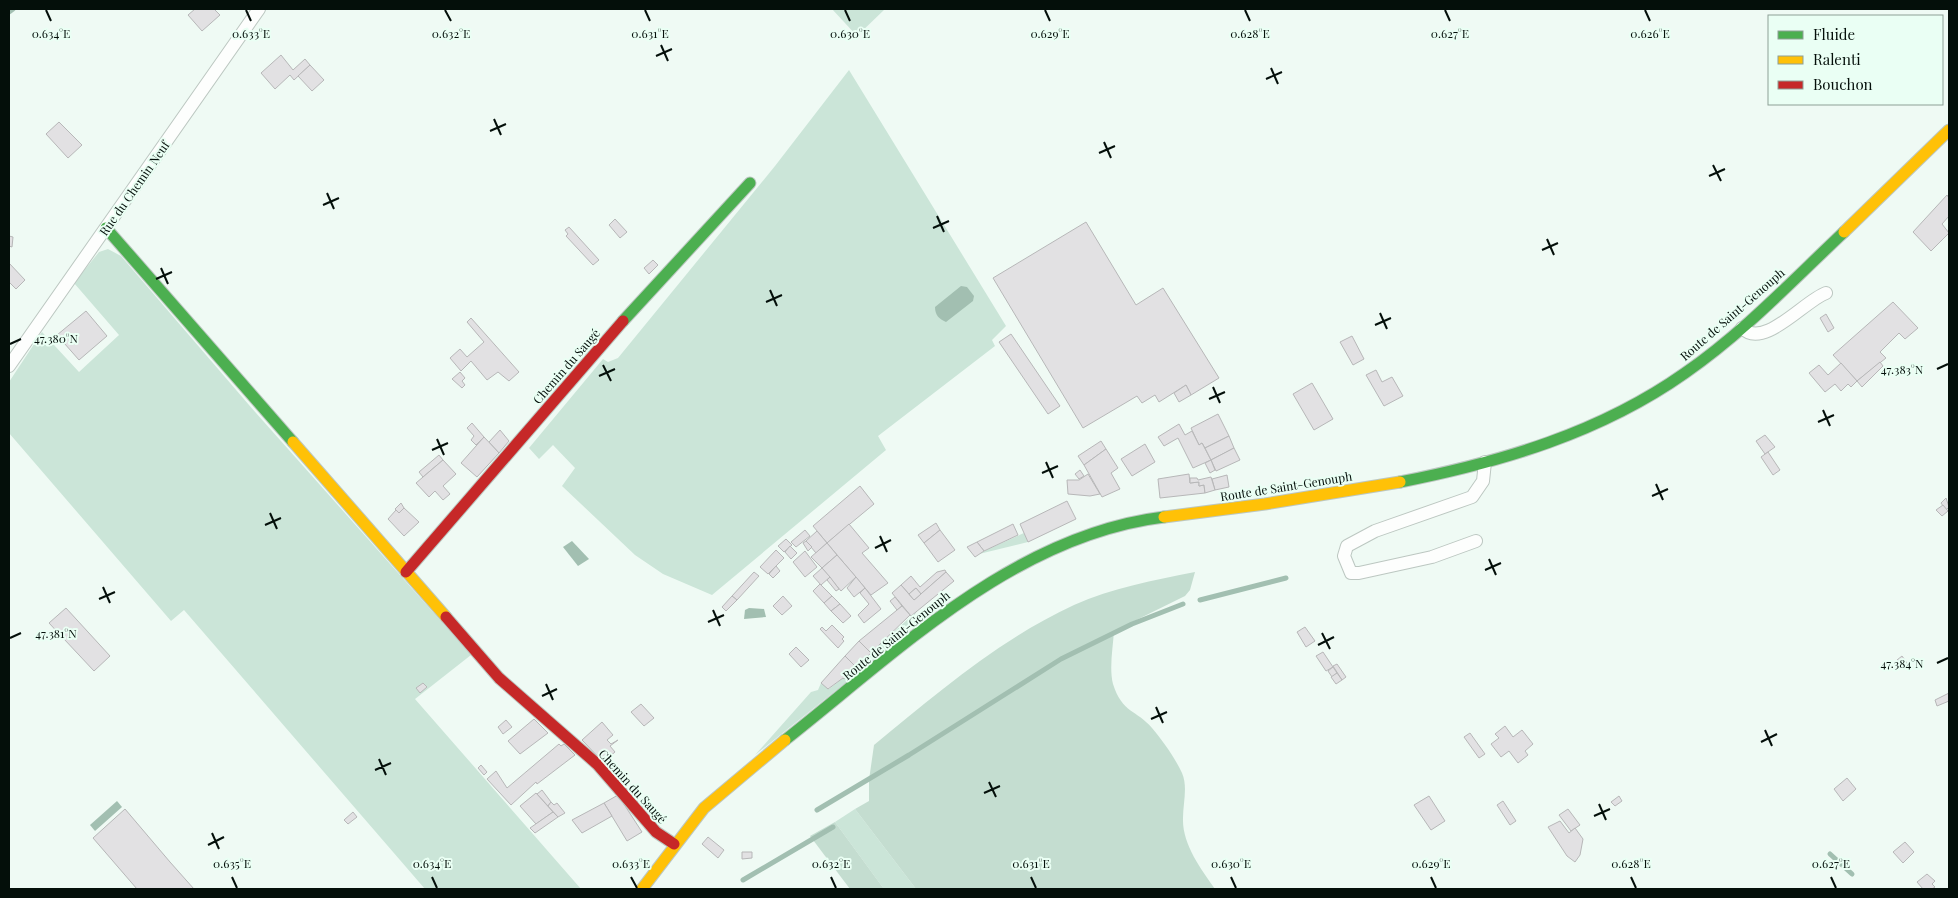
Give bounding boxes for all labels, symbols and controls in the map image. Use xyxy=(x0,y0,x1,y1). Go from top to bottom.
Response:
legend xyxy=(1768,15,1943,105)
text: Fluide xyxy=(1813,24,1855,44)
text: 0.634°E xyxy=(32,25,70,41)
text: 0.633°E xyxy=(232,25,270,41)
text: 0.632°E xyxy=(432,25,470,41)
text: 0.631°E xyxy=(631,25,669,41)
text: 0.630°E xyxy=(830,25,870,41)
text: 0.629°E xyxy=(1030,25,1070,41)
text: 0.628°E xyxy=(1230,25,1270,41)
text: 0.627°E xyxy=(1431,25,1469,41)
text: 0.626°E xyxy=(1630,25,1670,41)
text: Ralenti xyxy=(1813,49,1861,69)
text: Bouchon xyxy=(1813,74,1873,94)
street label: Rue du Chemin Neuf xyxy=(95,137,173,238)
street label: Route de Saint-Genouph xyxy=(1676,264,1788,364)
street label: Chemin du Saugé xyxy=(529,325,603,407)
text: 47.380°N xyxy=(34,330,79,346)
text: 47.383°N xyxy=(1881,361,1924,377)
street label: Route de Saint-Genouph xyxy=(1219,468,1353,504)
street label: Route de Saint-Genouph xyxy=(839,587,953,683)
text: 47.381°N xyxy=(35,625,77,641)
text: 47.384°N xyxy=(1881,655,1924,671)
street label: Chemin du Saugé xyxy=(595,746,671,826)
text: 0.635°E xyxy=(213,855,251,871)
text: 0.634°E xyxy=(413,855,451,871)
text: 0.633°E xyxy=(612,855,650,871)
text: 0.632°E xyxy=(812,855,850,871)
text: 0.631°E xyxy=(1012,855,1050,871)
text: 0.630°E xyxy=(1211,855,1251,871)
text: 0.629°E xyxy=(1411,855,1451,871)
text: 0.628°E xyxy=(1611,855,1651,871)
text: 0.627°E xyxy=(1812,855,1850,871)

